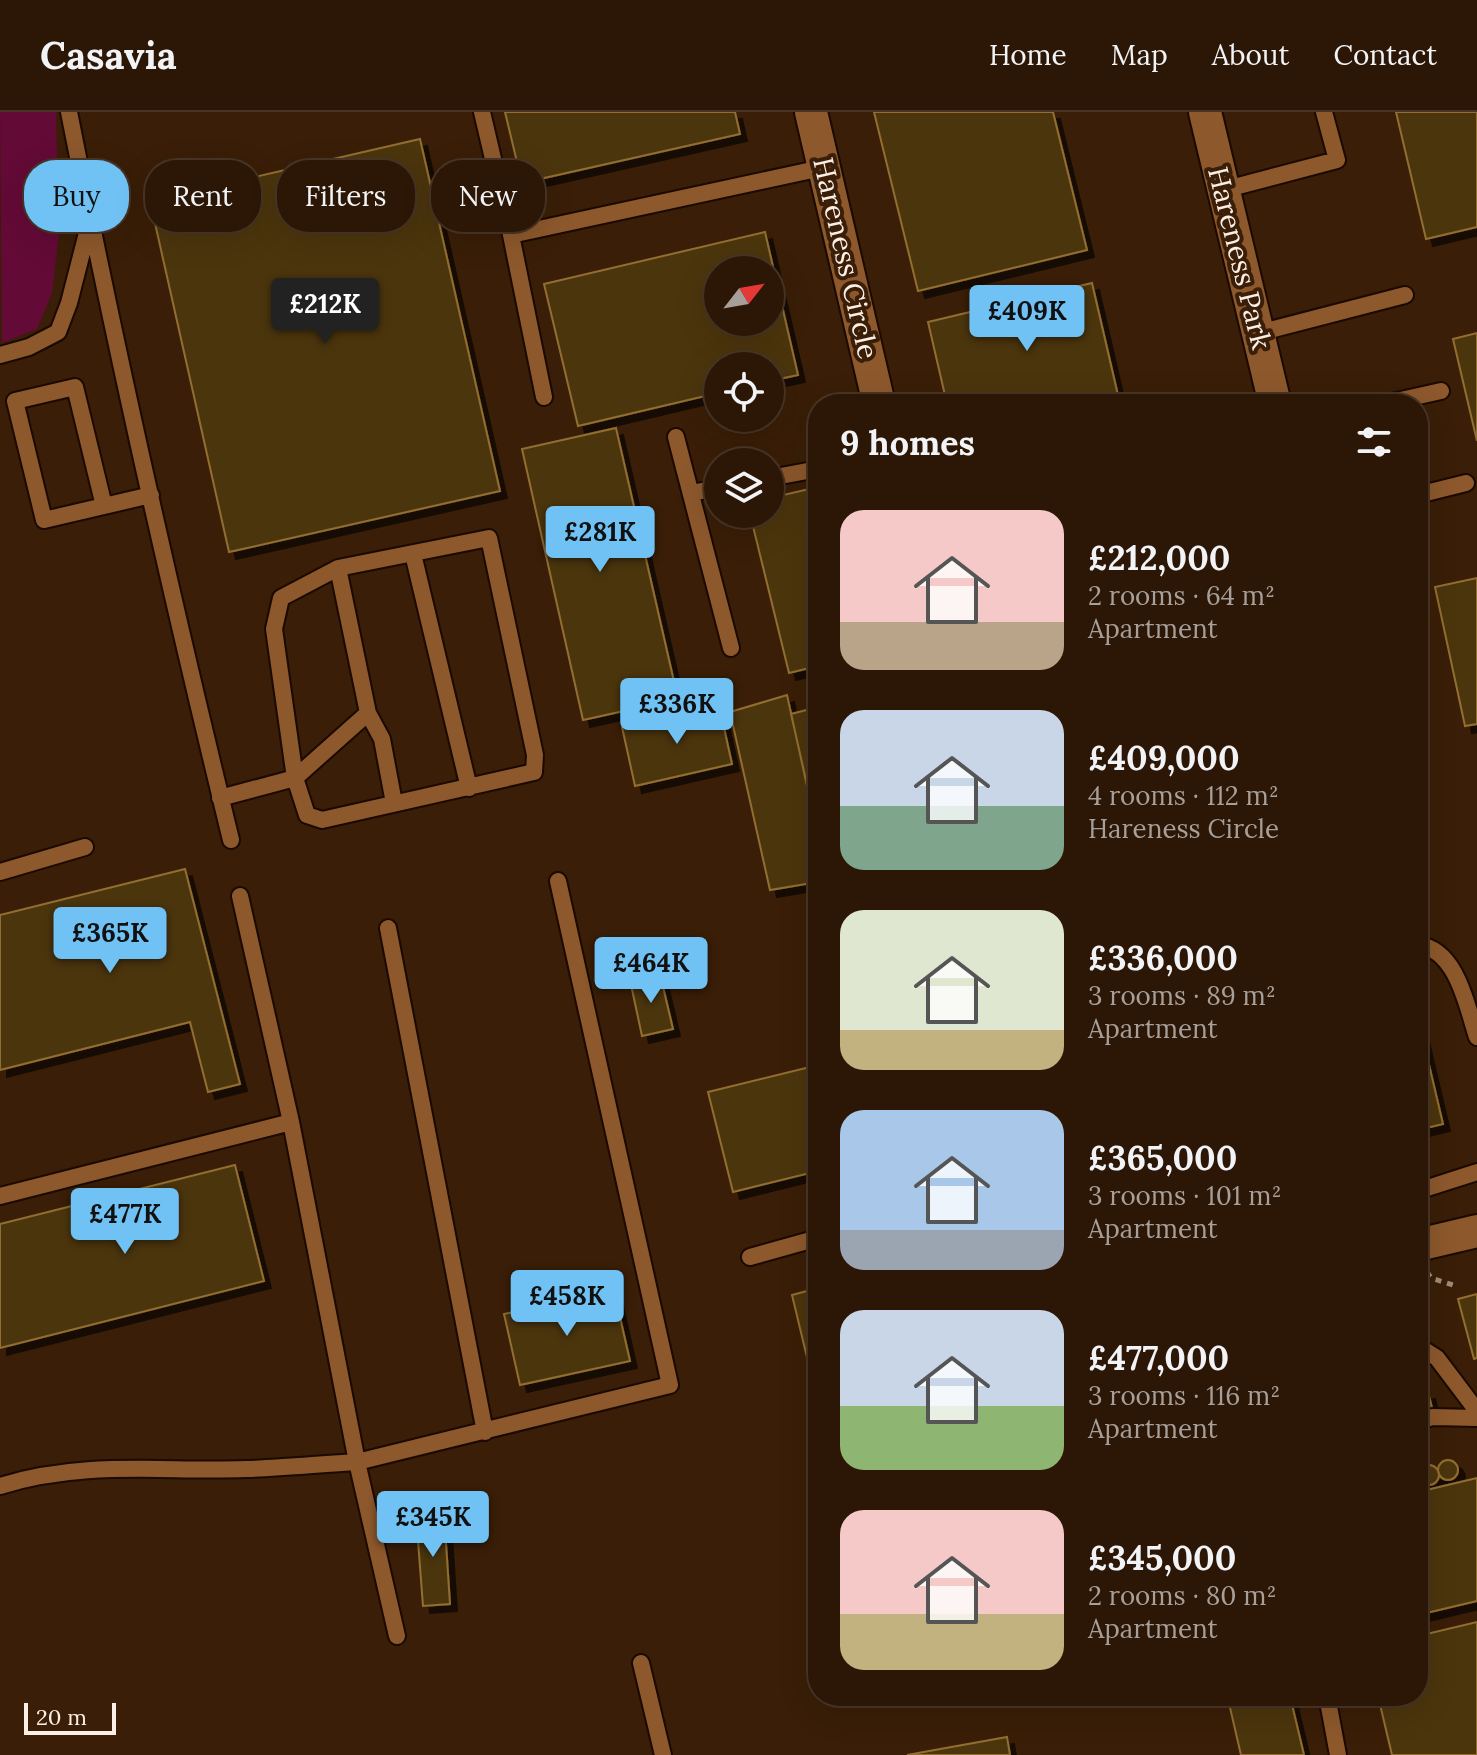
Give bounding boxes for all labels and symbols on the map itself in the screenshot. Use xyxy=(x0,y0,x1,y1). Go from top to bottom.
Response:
street label: Hareness Circle xyxy=(805,154,887,362)
street label: Hareness Park xyxy=(1200,163,1280,353)
north arrow xyxy=(704,256,784,336)
pin: £212K xyxy=(269,278,381,346)
pin: £409K xyxy=(971,285,1083,353)
pin: £281K xyxy=(544,506,656,574)
pin: £336K xyxy=(621,678,733,746)
pin: £365K xyxy=(54,907,166,975)
pin: £464K xyxy=(595,937,707,1005)
pin: £477K xyxy=(69,1188,181,1256)
pin: £458K xyxy=(511,1270,623,1338)
pin: £345K xyxy=(377,1491,489,1559)
scale bar xyxy=(24,1699,116,1735)

